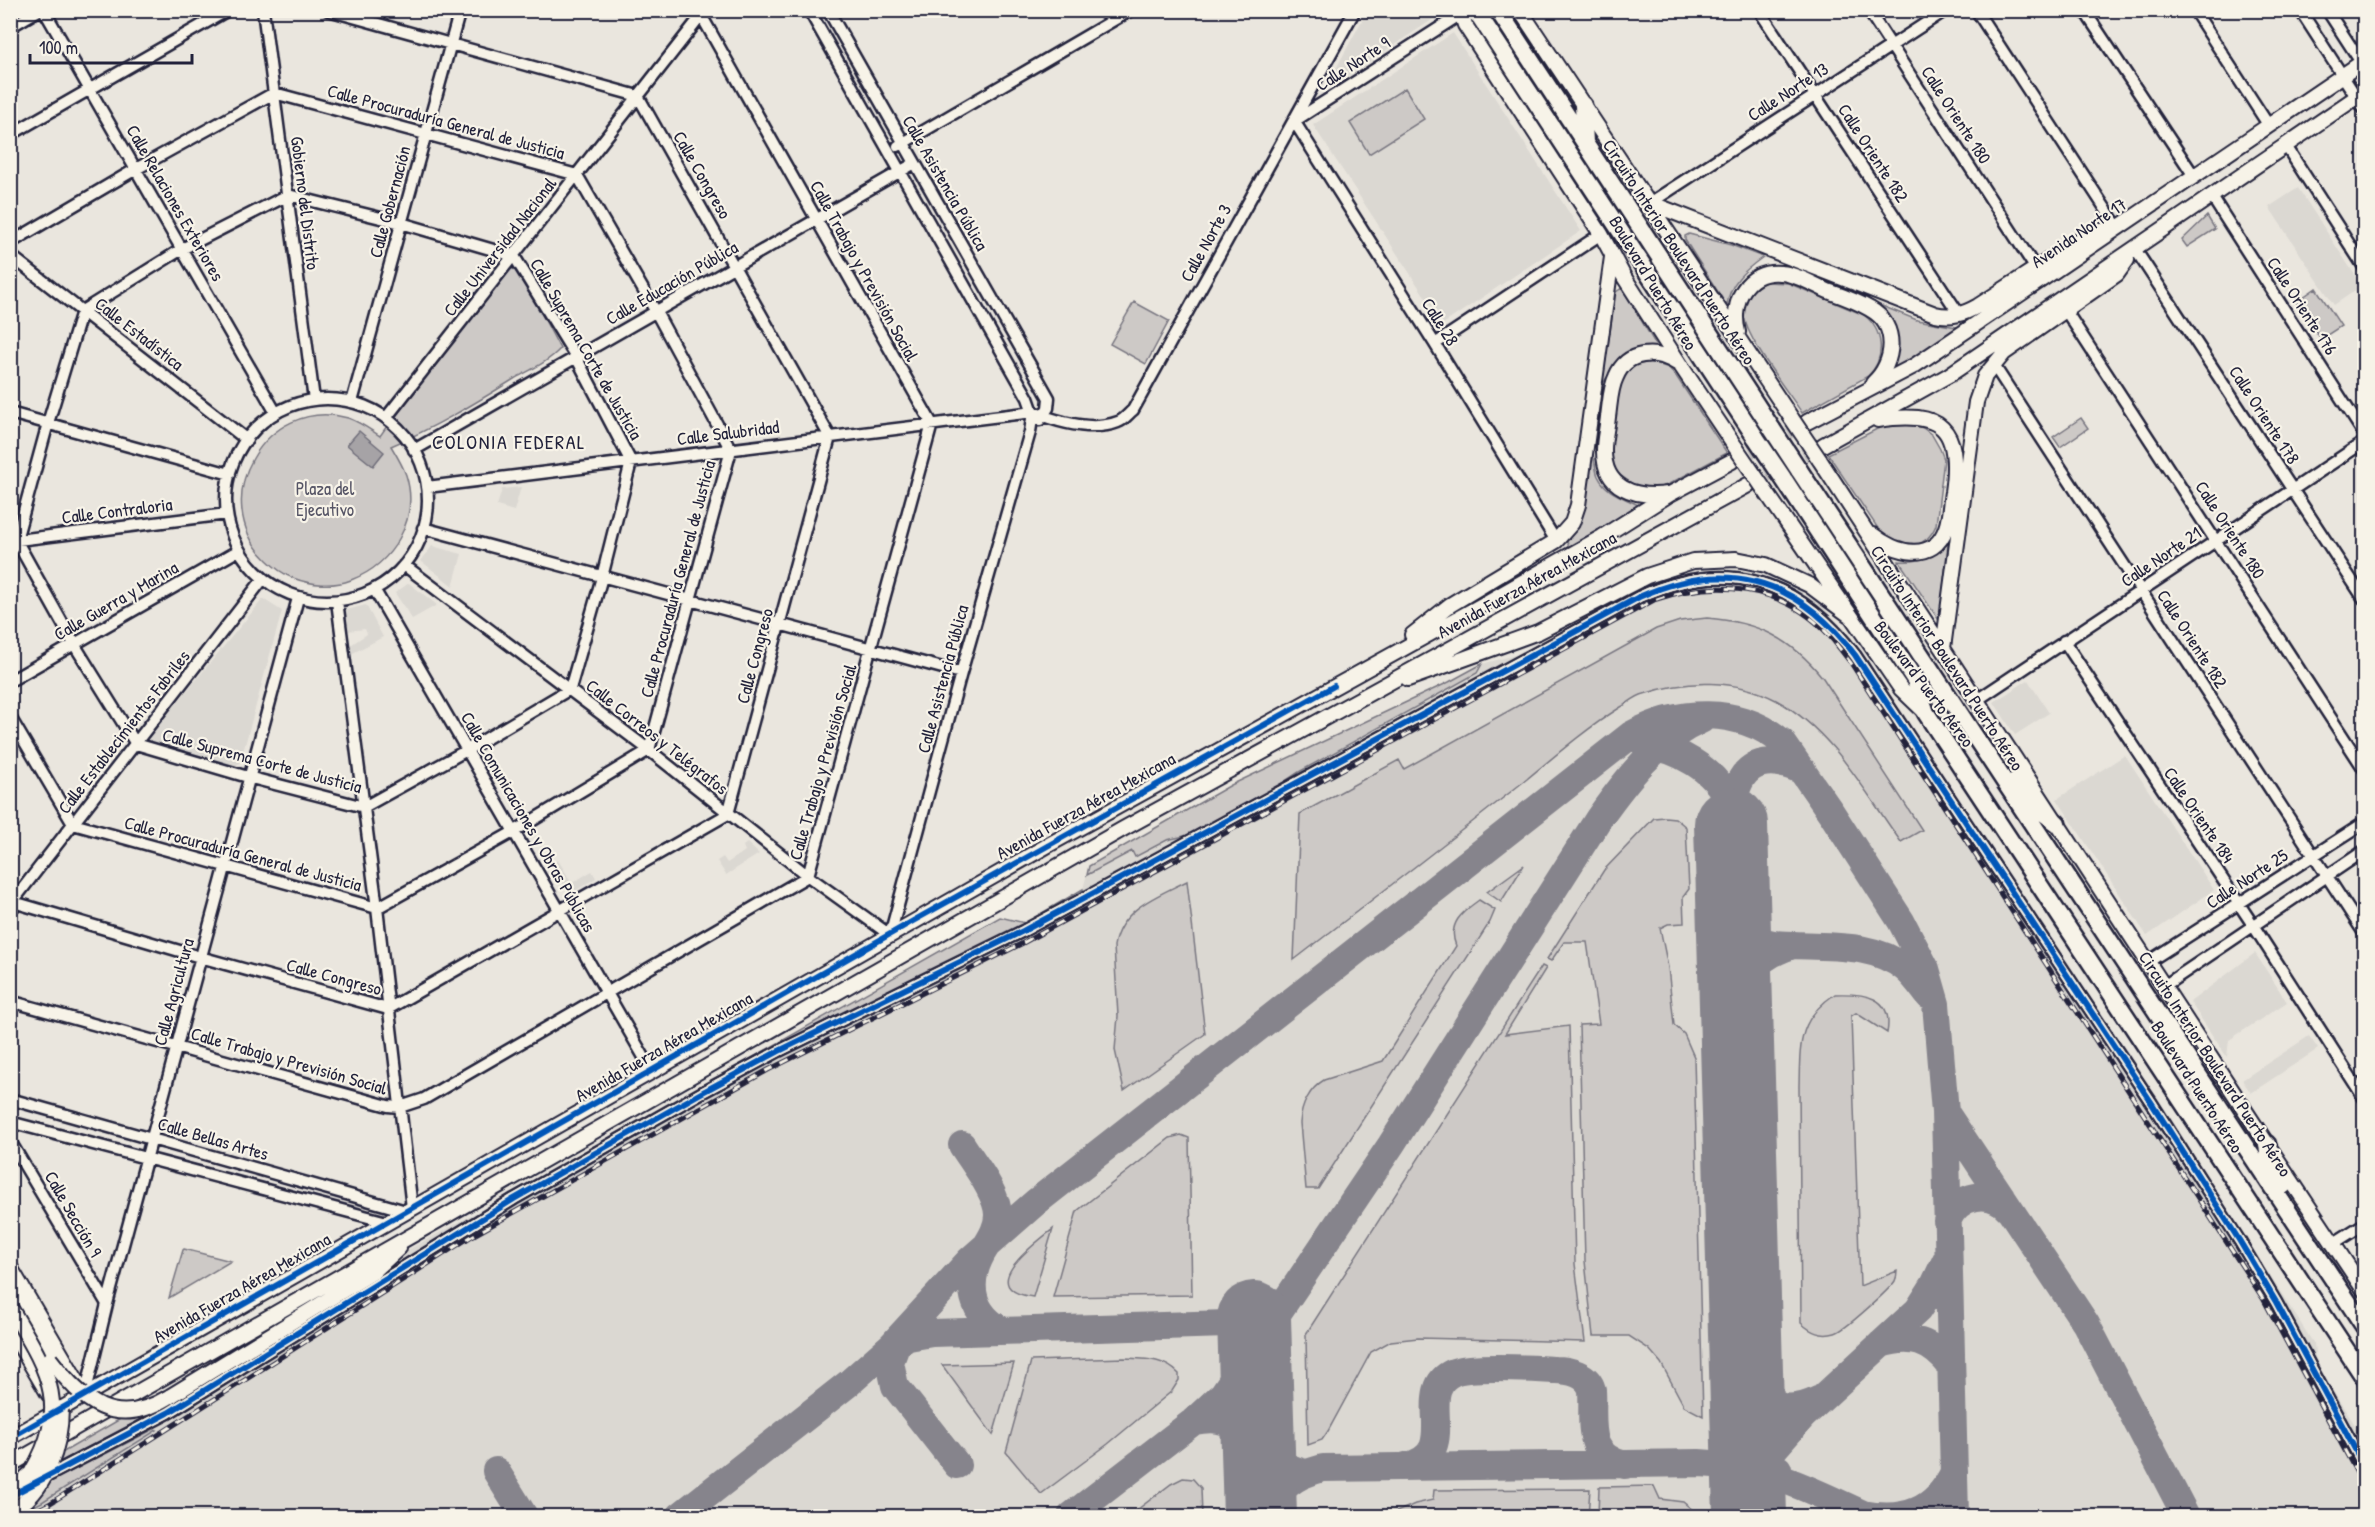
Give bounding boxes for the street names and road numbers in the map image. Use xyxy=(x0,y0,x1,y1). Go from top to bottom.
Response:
street label: Calle Norte 9 xyxy=(1311,30,1395,97)
street label: Calle Norte 13 xyxy=(1742,56,1833,127)
street label: Calle Oriente 180 xyxy=(1915,61,1997,169)
street label: Calle Procuraduría General de Justicia xyxy=(325,78,568,165)
street label: Calle Oriente 182 xyxy=(1832,99,1915,207)
street label: Calle Asistencia Pública xyxy=(896,110,994,255)
street label: Calle Relaciones Exteriores xyxy=(121,120,230,285)
street label: Calle Congreso xyxy=(667,126,738,223)
street label: Gobierno del Distrito xyxy=(285,135,326,271)
street label: Circuito Interior Boulevard Puerto Aéreo xyxy=(1598,135,1760,369)
street label: Calle Gobernación xyxy=(363,143,416,261)
street label: Calle Universidad Nacional xyxy=(437,172,562,322)
street label: Calle Trabajo y Previsión Social xyxy=(804,176,925,366)
street label: Avenida Norte 17 xyxy=(2026,191,2131,274)
street label: Calle Norte 3 xyxy=(1174,199,1237,286)
street label: Boulevard Puerto Aéreo xyxy=(1604,212,1702,354)
street label: Calle Educación Pública xyxy=(601,235,742,331)
street label: Calle Oriente 176 xyxy=(2261,252,2344,360)
street label: Calle Suprema Corte de Justicia xyxy=(524,253,649,444)
street label: Calle Estadística xyxy=(90,291,189,376)
street label: Calle 28 xyxy=(1416,293,1465,351)
street label: Calle Oriente 178 xyxy=(2223,361,2306,469)
street label: Calle Salubridad xyxy=(675,414,780,451)
street label: Calle Procuraduría General de Justicia xyxy=(634,457,721,700)
street label: Calle Oriente 180 xyxy=(2189,476,2271,584)
street label: Calle Contraloria xyxy=(60,491,174,530)
street label: Calle Norte 21 xyxy=(2116,520,2206,593)
street label: Avenida Fuerza Aérea Mexicana xyxy=(1433,525,1621,644)
street label: Circuito Interior Boulevard Puerto Aéreo xyxy=(1866,541,2028,775)
street label: Calle Guerra y Marina xyxy=(49,555,182,646)
street label: Calle Oriente 182 xyxy=(2151,585,2234,693)
street label: Calle Asistencia Pública xyxy=(911,602,974,756)
street label: Calle Congreso xyxy=(730,606,779,706)
street label: Boulevard Puerto Aéreo xyxy=(1869,617,1979,751)
street label: Calle Establecimientos Fabriles xyxy=(52,644,196,819)
street label: Calle Trabajo y Previsión Social xyxy=(783,661,863,863)
street label: Calle Correos y Telégrafos xyxy=(581,673,734,800)
street label: Calle Comunicaciones y Obras Públicas xyxy=(455,707,602,937)
street label: Calle Suprema Corte de Justicia xyxy=(160,722,365,799)
street label: Avenida Fuerza Aérea Mexicana xyxy=(992,746,1180,865)
street label: Calle Oriente 184 xyxy=(2158,762,2241,868)
street label: Calle Procuraduría General de Justicia xyxy=(122,810,365,897)
street label: Calle Norte 25 xyxy=(2201,842,2293,914)
street label: Calle Agricultura xyxy=(147,935,200,1048)
street label: Circuito Interior Boulevard Puerto Aéreo xyxy=(2134,947,2296,1181)
street label: Calle Congreso xyxy=(284,952,384,1001)
street label: Avenida Fuerza Aérea Mexicana xyxy=(570,986,757,1108)
street label: Boulevard Puerto Aéreo xyxy=(2146,1017,2248,1157)
street label: Calle Trabajo y Previsión Social xyxy=(188,1021,390,1101)
street label: Calle Bellas Artes xyxy=(155,1111,272,1166)
street label: Calle Sección 9 xyxy=(39,1166,108,1262)
street label: Avenida Fuerza Aérea Mexicana xyxy=(148,1227,335,1349)

